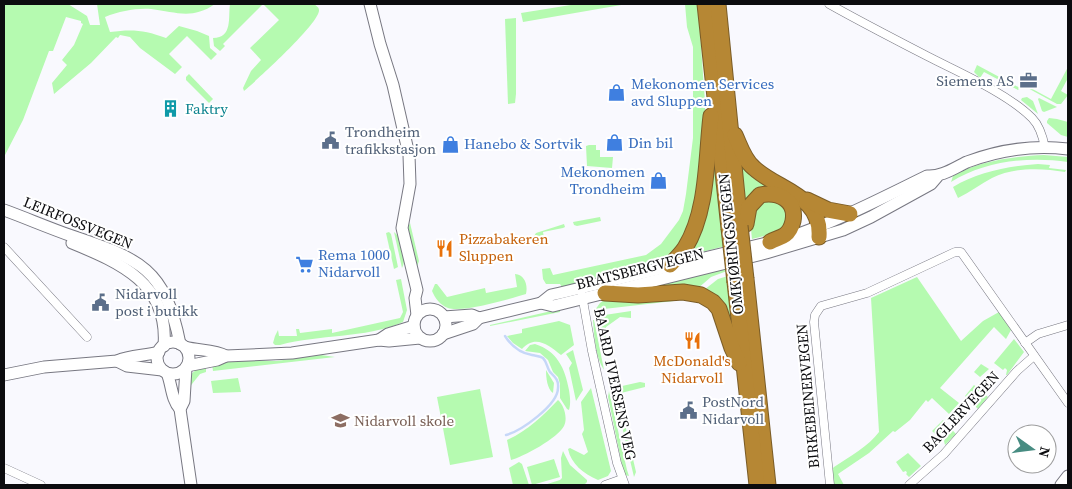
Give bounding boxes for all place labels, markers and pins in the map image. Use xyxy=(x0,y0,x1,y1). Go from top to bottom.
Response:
place label: Siemens AS xyxy=(936,70,1014,91)
office icon: Siemens AS xyxy=(1018,71,1038,91)
place label: Mekonomen Services avd Sluppen xyxy=(631,73,774,111)
shop icon: Mekonomen Services avd Sluppen xyxy=(607,83,627,103)
place label: Faktry xyxy=(185,98,228,119)
building icon: Faktry xyxy=(161,99,181,119)
place label: Trondheim trafikkstasjon xyxy=(345,121,436,159)
public building icon: Trondheim trafikkstasjon xyxy=(321,131,341,151)
place label: Din bil xyxy=(628,132,674,153)
place label: Hanebo & Sortvik xyxy=(464,133,583,154)
shop icon: Din bil xyxy=(604,133,624,153)
shop icon: Hanebo & Sortvik xyxy=(440,134,460,154)
place label: Mekonomen Trondheim xyxy=(561,161,645,199)
shop icon: Mekonomen Trondheim xyxy=(649,171,669,191)
place label: Pizzabakeren Sluppen xyxy=(459,228,549,266)
restaurant icon: Pizzabakeren Sluppen xyxy=(435,238,455,258)
place label: Rema 1000 Nidarvoll xyxy=(318,244,390,282)
supermarket icon: Rema 1000 Nidarvoll xyxy=(294,254,314,274)
place label: Nidarvoll post i butikk xyxy=(115,283,199,321)
public building icon: Nidarvoll post i butikk xyxy=(91,293,111,313)
restaurant icon: McDonald's Nidarvoll xyxy=(682,330,702,350)
place label: McDonald's Nidarvoll xyxy=(653,350,731,388)
place label: PostNord Nidarvoll xyxy=(702,391,765,429)
public building icon: PostNord Nidarvoll xyxy=(678,401,698,421)
place label: Nidarvoll skole xyxy=(354,410,455,431)
school or university icon: Nidarvoll skole xyxy=(330,411,350,431)

